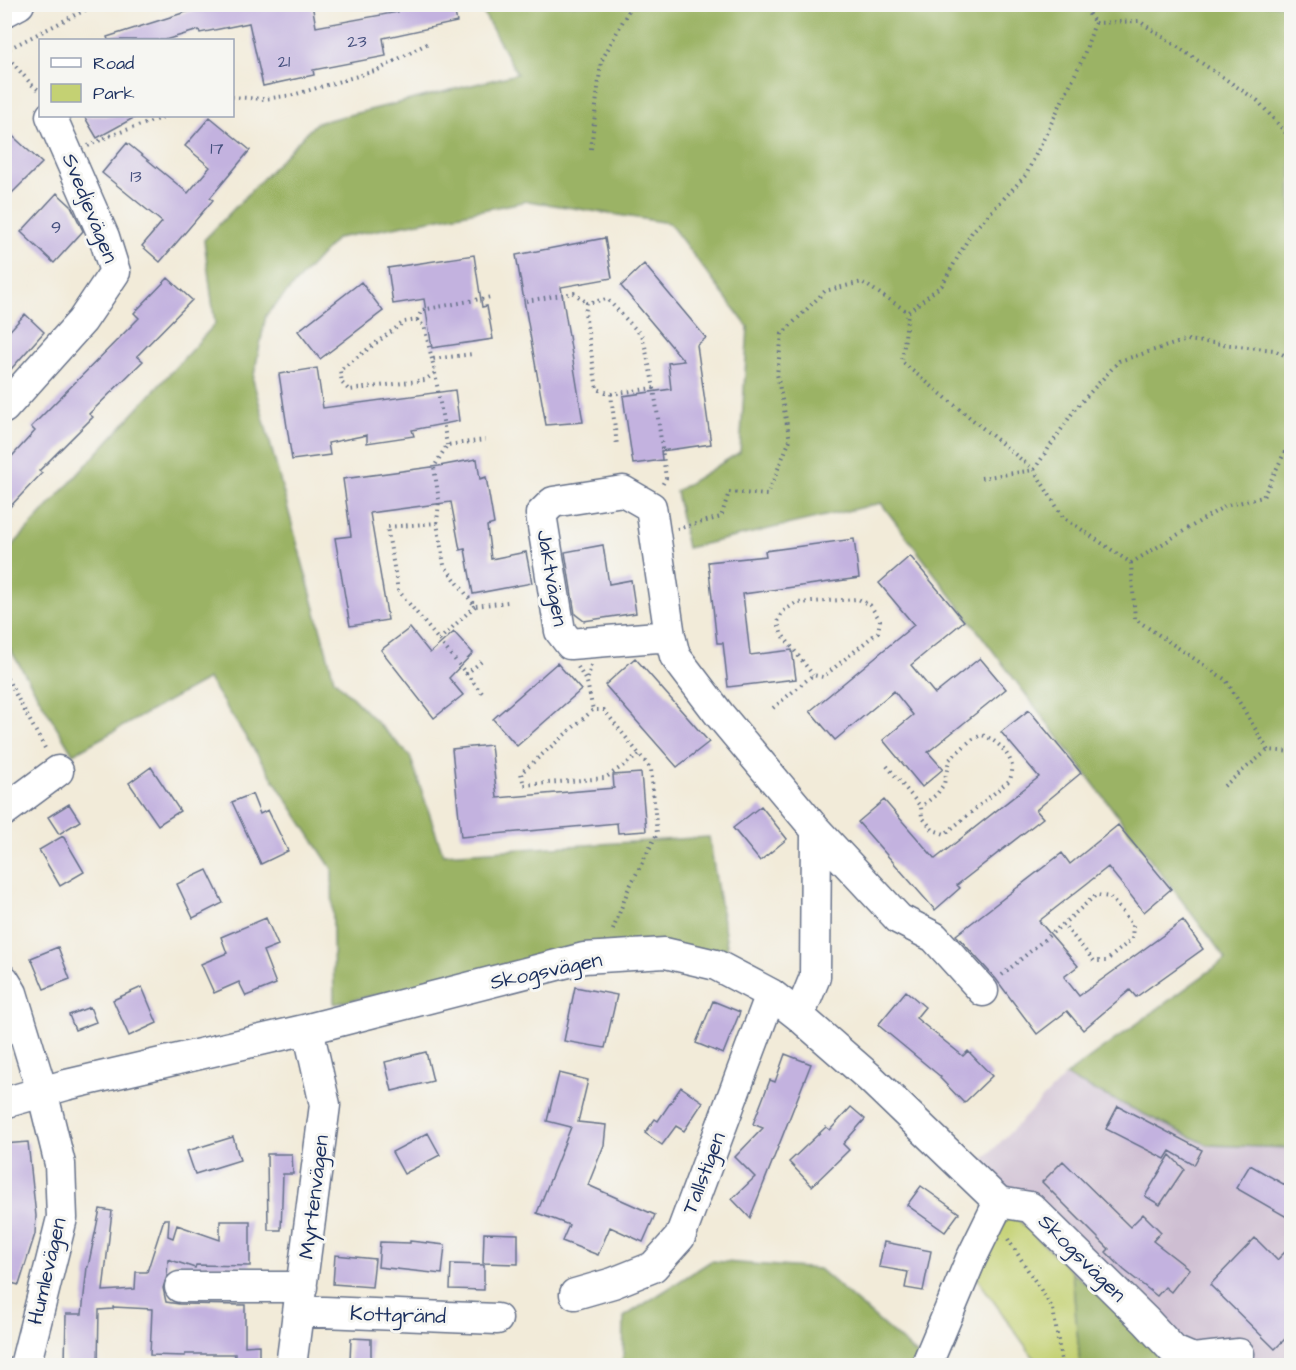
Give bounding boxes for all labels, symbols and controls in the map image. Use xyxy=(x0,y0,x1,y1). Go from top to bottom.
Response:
house number: 23 xyxy=(347,29,367,54)
legend xyxy=(39,39,234,117)
house number: 21 xyxy=(278,49,290,74)
text: Road xyxy=(93,51,134,76)
text: Park xyxy=(93,81,135,106)
house number: 17 xyxy=(210,136,224,161)
street label: Svedjevägen xyxy=(53,149,125,268)
house number: 13 xyxy=(130,164,142,189)
house number: 9 xyxy=(51,215,61,240)
street label: Jaktvägen xyxy=(527,527,575,629)
street label: Skogsvägen xyxy=(487,945,605,999)
street label: Tallstigen xyxy=(675,1128,735,1219)
street label: Myrtenvägen xyxy=(292,1133,338,1261)
street label: Skogsvägen xyxy=(1030,1207,1133,1310)
street label: Humlevägen xyxy=(21,1215,75,1328)
street label: Kottgränd xyxy=(350,1299,447,1333)

